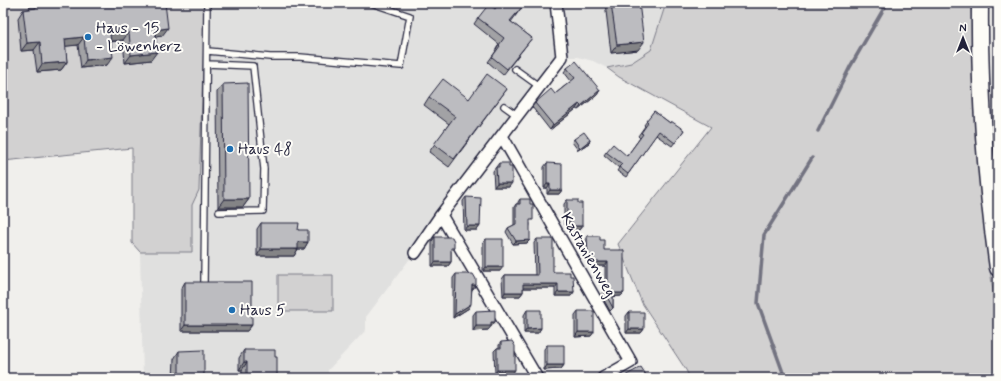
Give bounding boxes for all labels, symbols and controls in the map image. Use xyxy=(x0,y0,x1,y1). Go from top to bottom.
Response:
place label: Haus - 15 - Löwenherz xyxy=(96,18,182,57)
north arrow xyxy=(943,18,983,58)
text: N xyxy=(959,22,967,36)
marker: Haus - 15 - Löwenherz xyxy=(83,32,93,42)
place label: Haus 48 xyxy=(238,139,292,160)
marker: Haus 48 xyxy=(225,144,235,154)
street label: Kastanienweg xyxy=(555,209,621,301)
place label: Haus 5 xyxy=(240,300,286,321)
marker: Haus 5 xyxy=(227,305,237,315)

